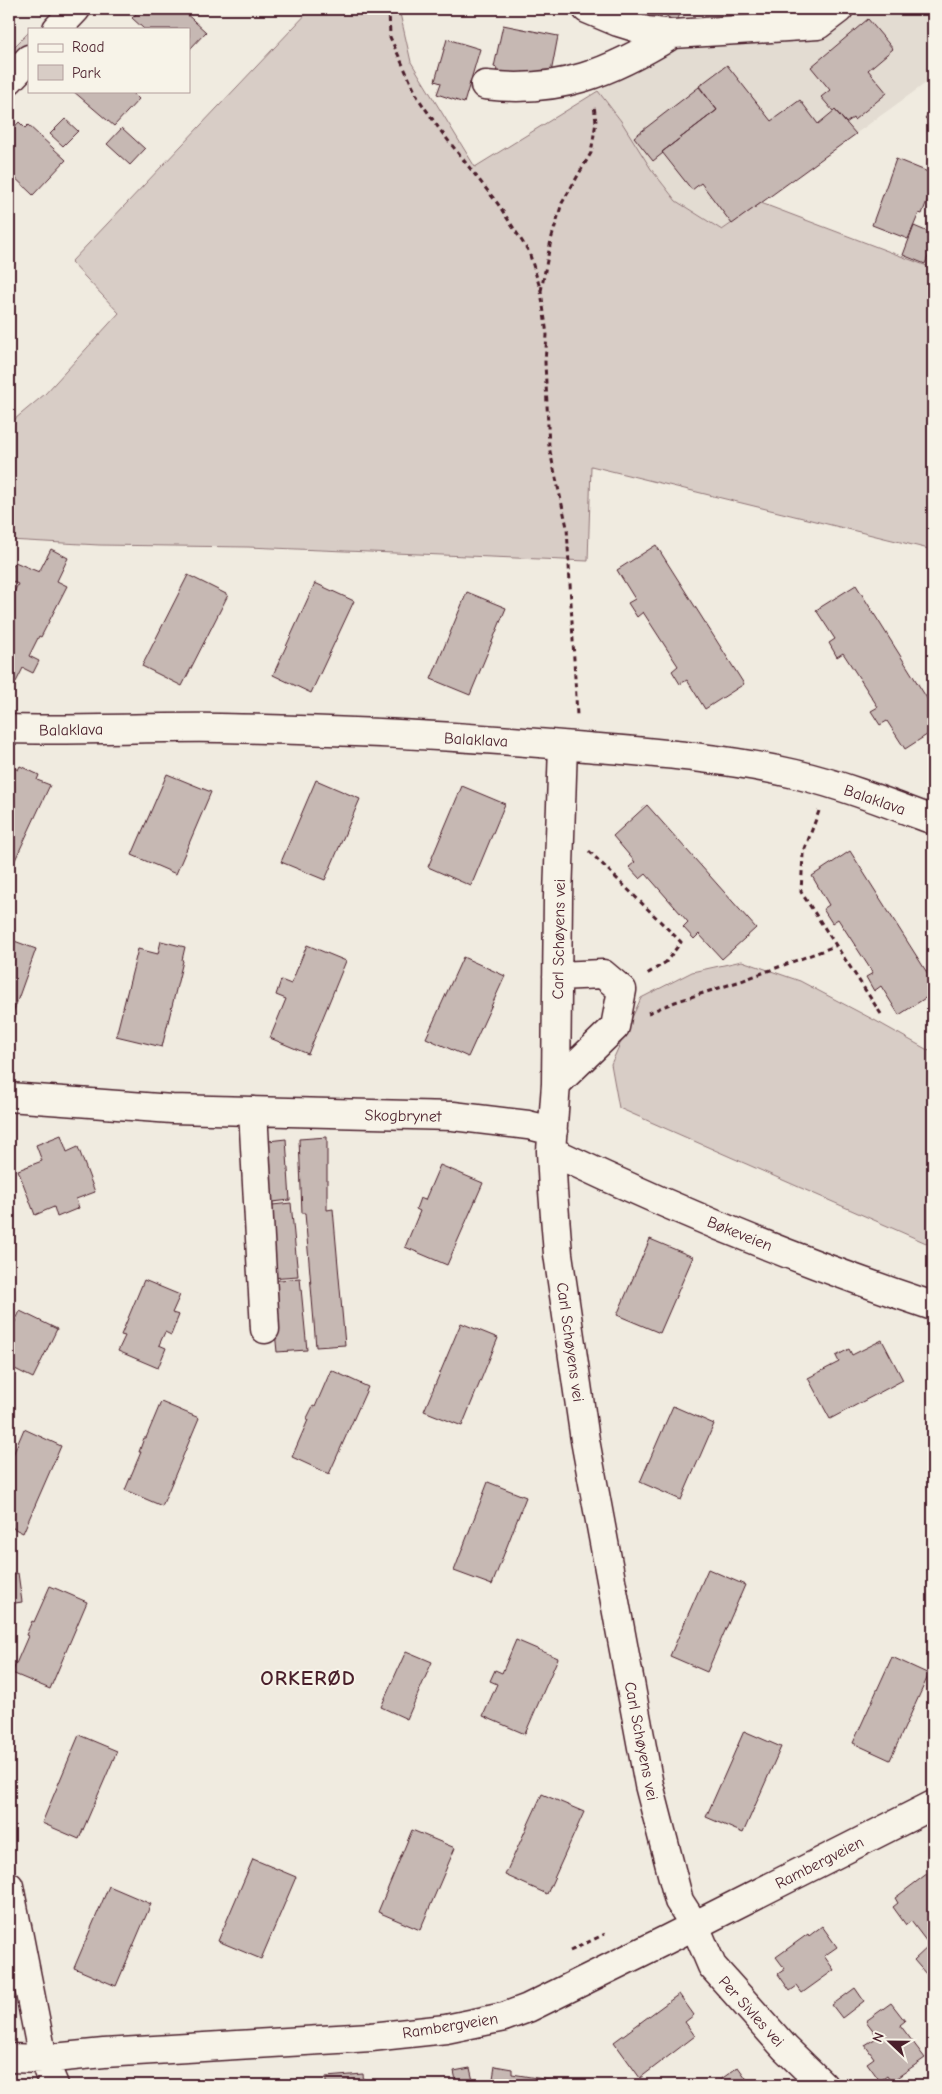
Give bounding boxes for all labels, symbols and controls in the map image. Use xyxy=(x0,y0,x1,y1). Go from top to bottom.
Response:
legend xyxy=(28,28,190,92)
text: Road xyxy=(72,38,104,56)
text: Park xyxy=(72,64,101,82)
street label: Balaklava xyxy=(39,720,103,740)
street label: Balaklava xyxy=(443,729,508,751)
street label: Balaklava xyxy=(841,781,908,819)
street label: Carl Schøyens vei xyxy=(549,879,569,999)
street label: Skogbrynet xyxy=(364,1106,442,1126)
street label: Bøkeveien xyxy=(704,1213,775,1255)
street label: Carl Schøyens vei xyxy=(553,1281,587,1403)
district label: ORKERØD xyxy=(260,1666,356,1690)
street label: Carl Schøyens vei xyxy=(621,1680,661,1802)
street label: Rambergveien xyxy=(772,1833,867,1893)
street label: Per Sivles vei xyxy=(715,1973,788,2051)
street label: Rambergveien xyxy=(401,2010,499,2042)
north arrow xyxy=(864,2016,914,2066)
text: N xyxy=(869,2030,888,2045)

